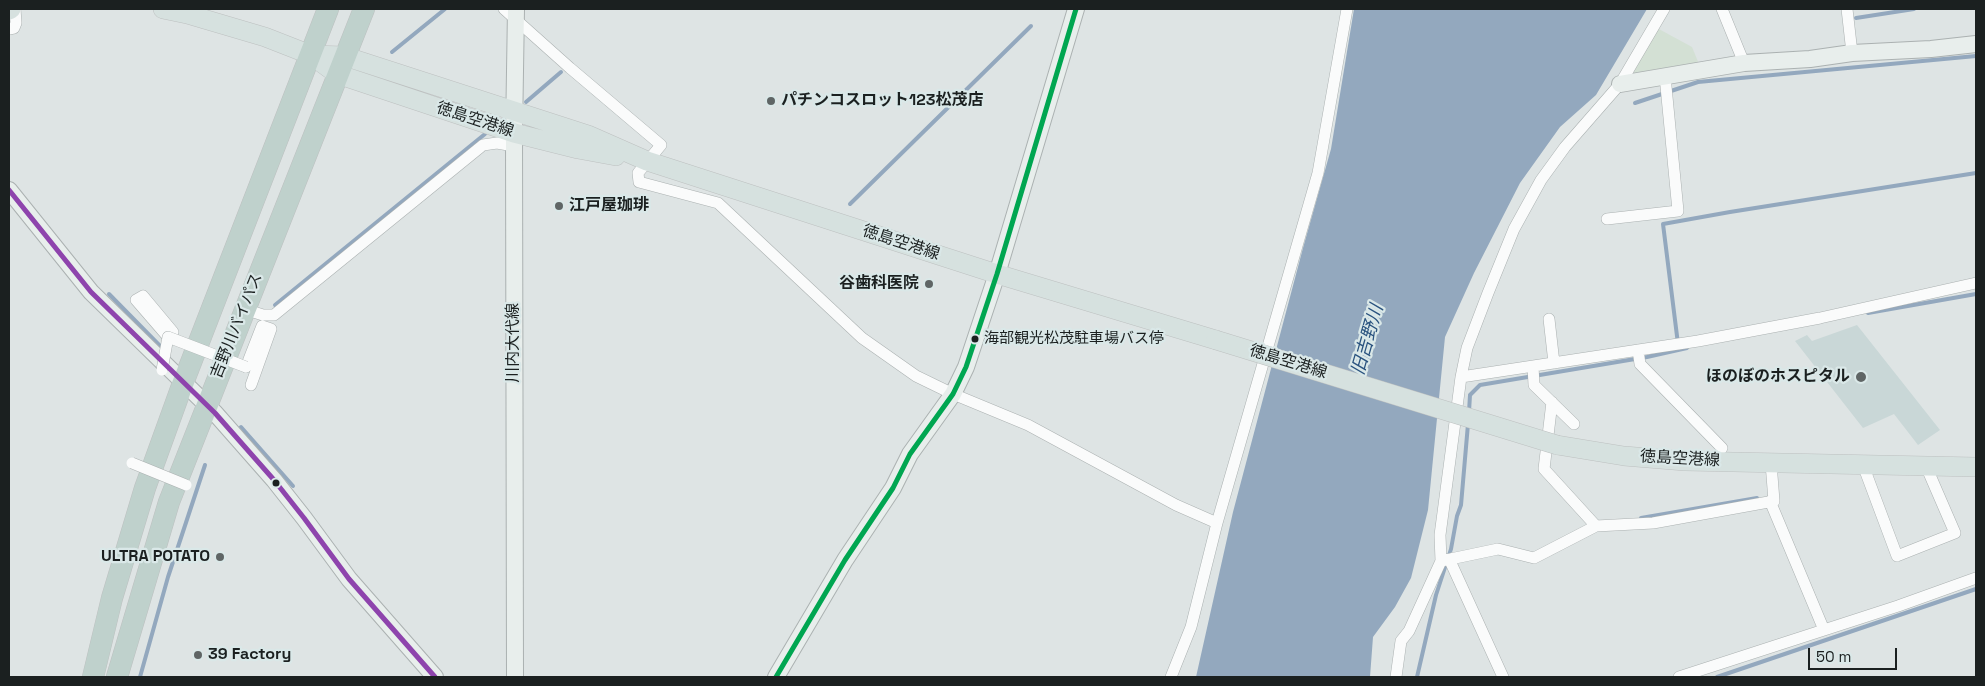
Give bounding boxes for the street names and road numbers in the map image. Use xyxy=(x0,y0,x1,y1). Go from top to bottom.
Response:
street label: 徳島空港線 xyxy=(434,99,516,141)
street label: 徳島空港線 xyxy=(860,222,942,264)
street label: 吉野川バイパス xyxy=(207,270,267,382)
street label: 川内大代線 xyxy=(504,303,524,383)
street label: 徳島空港線 xyxy=(1247,341,1329,383)
street label: 徳島空港線 xyxy=(1640,447,1720,471)

